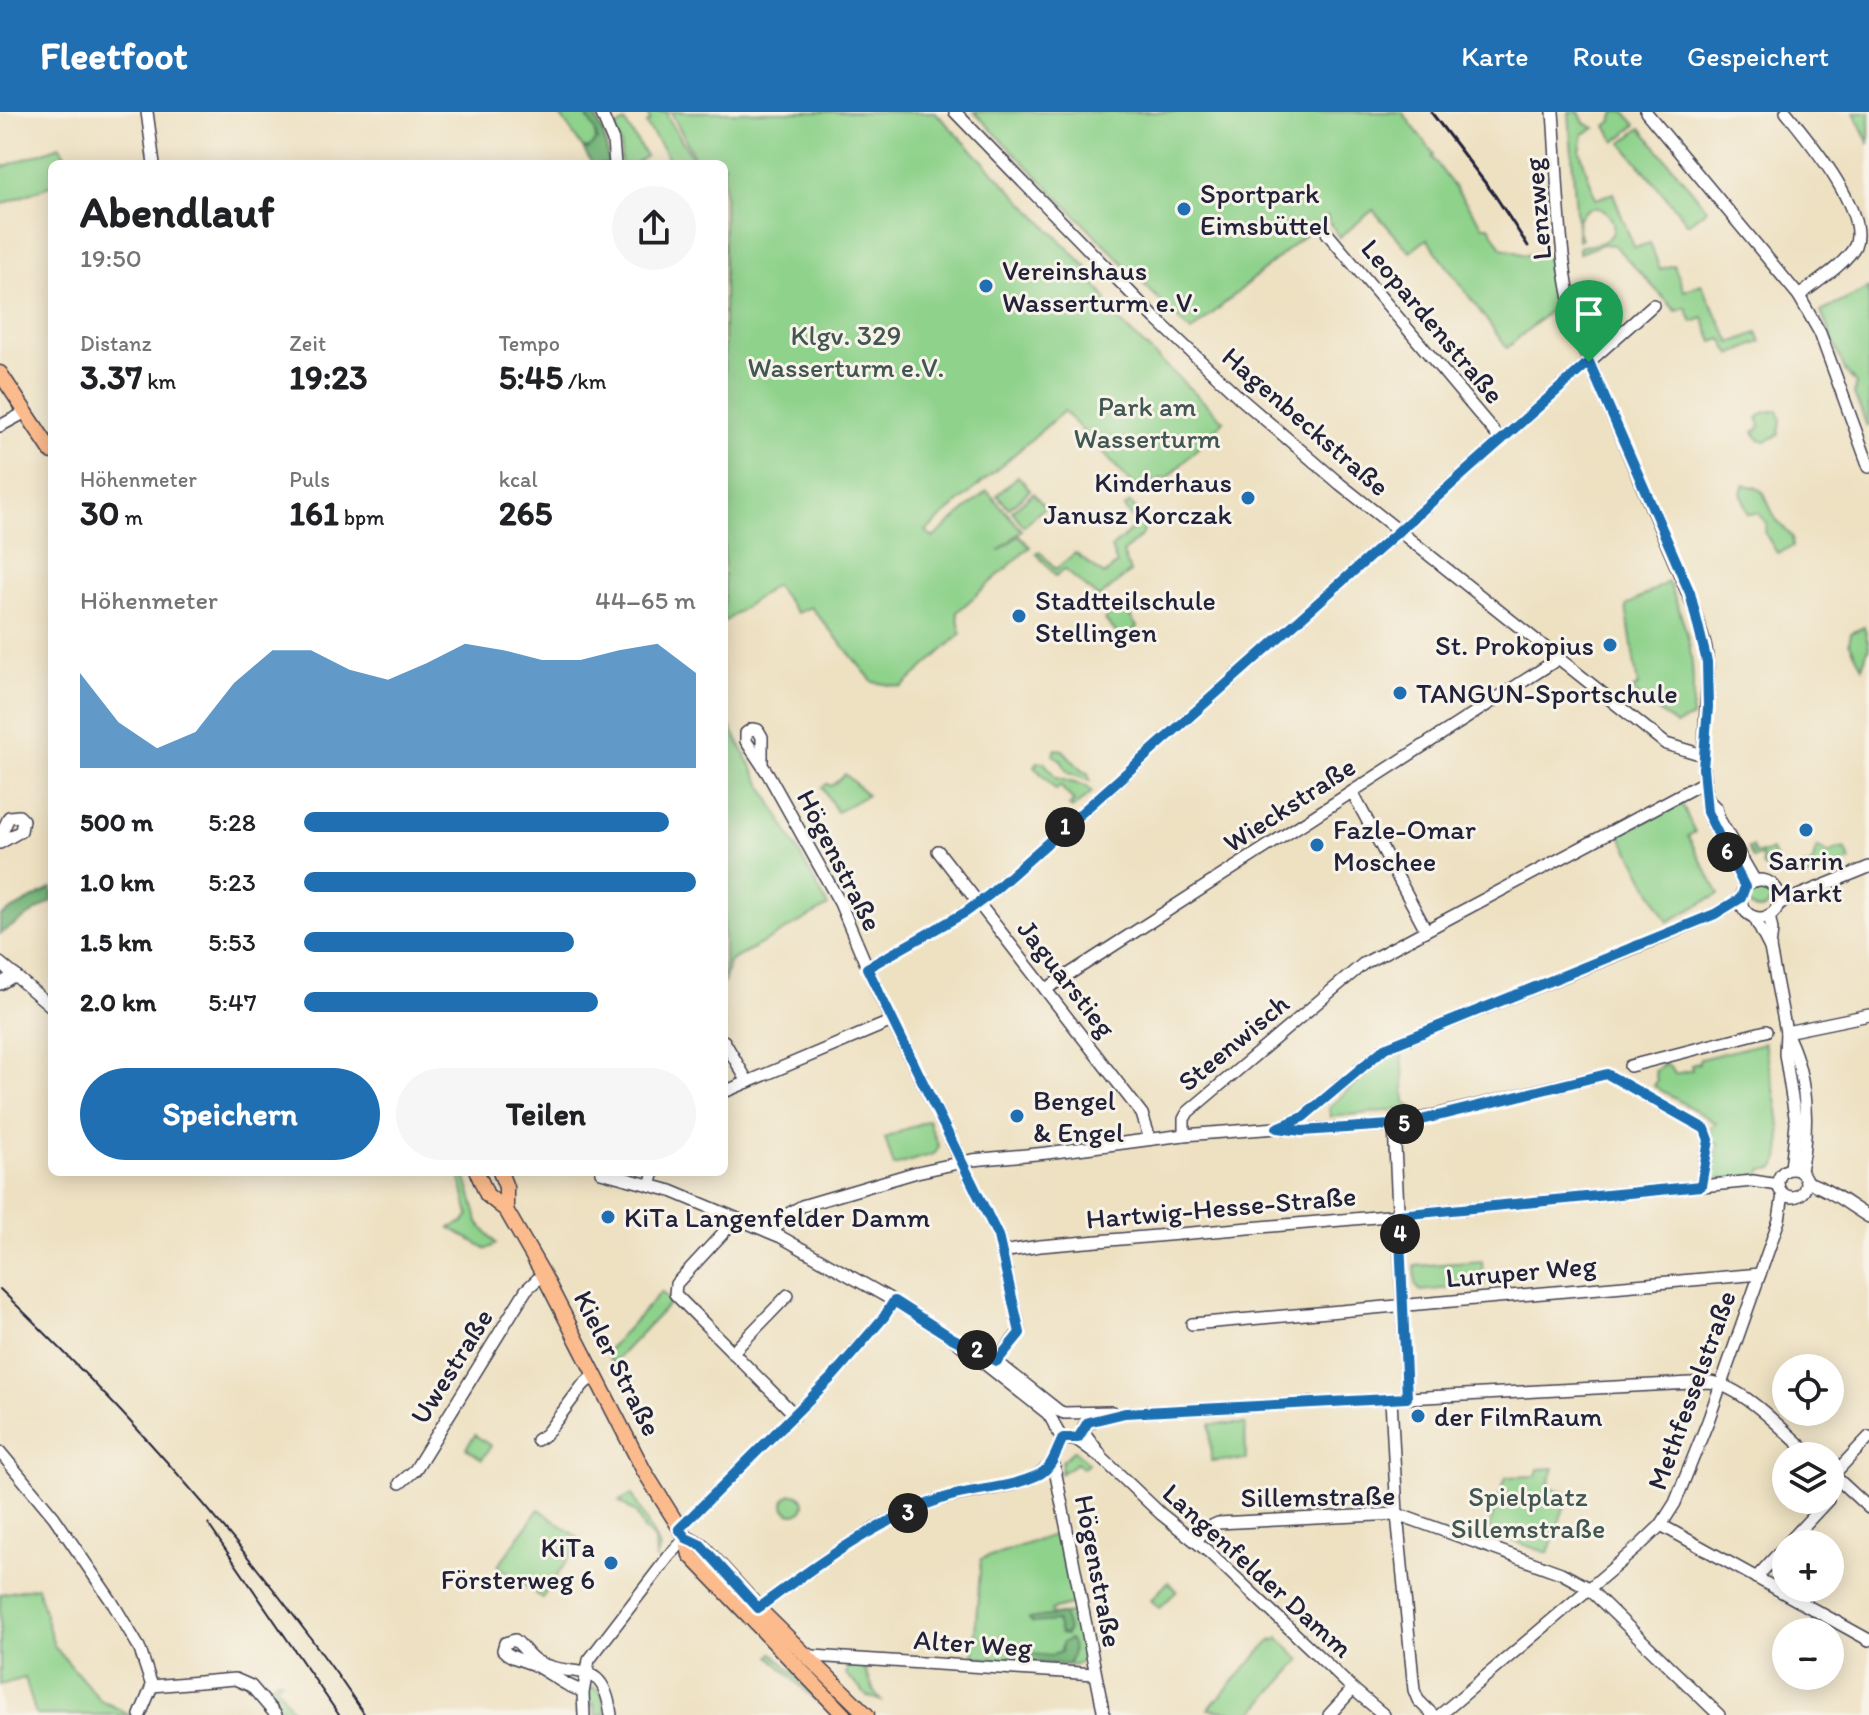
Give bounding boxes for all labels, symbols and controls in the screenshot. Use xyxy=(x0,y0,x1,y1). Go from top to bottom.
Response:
text: Fleetfoot xyxy=(40,33,188,79)
text: Karte xyxy=(1461,39,1529,73)
text: Route xyxy=(1573,39,1643,73)
text: Gespeichert xyxy=(1687,39,1829,73)
street label: Lenzweg xyxy=(1516,156,1558,262)
place label: Sportpark Eimsbüttel xyxy=(1200,176,1330,242)
text: Abendlauf xyxy=(80,185,275,238)
button: share xyxy=(612,186,696,270)
marker: Sportpark Eimsbüttel xyxy=(1175,200,1193,218)
street label: Leopardenstraße xyxy=(1354,232,1512,410)
text: 19:50 xyxy=(80,242,142,274)
place label: Vereinshaus Wasserturm e.V. xyxy=(1002,253,1199,319)
marker: Vereinshaus Wasserturm e.V. xyxy=(977,277,995,295)
pin xyxy=(1555,280,1623,362)
icon: arrive xyxy=(1567,292,1611,336)
park label: Klgv. 329 Wasserturm e.V. xyxy=(747,318,945,384)
text: Distanz xyxy=(80,330,152,357)
text: Zeit xyxy=(289,330,326,357)
text: Tempo xyxy=(499,330,560,357)
street label: Hagenbeckstraße xyxy=(1215,339,1397,503)
text: 3.37 xyxy=(80,357,142,398)
text: 19:23 xyxy=(289,357,368,398)
text: 5:45 xyxy=(499,357,563,398)
text: km xyxy=(142,368,176,395)
text: /km xyxy=(563,368,606,395)
park label: Park am Wasserturm xyxy=(1073,389,1221,455)
place label: Kinderhaus Janusz Korczak xyxy=(1043,465,1233,531)
text: Höhenmeter xyxy=(80,466,197,493)
text: Puls xyxy=(289,466,330,493)
text: kcal xyxy=(499,466,538,493)
marker: Kinderhaus Janusz Korczak xyxy=(1239,489,1257,507)
text: 30 xyxy=(80,493,119,534)
text: 161 xyxy=(289,493,339,534)
text: 265 xyxy=(499,493,552,534)
text: m xyxy=(119,504,143,531)
text: bpm xyxy=(339,504,385,531)
place label: Stadtteilschule Stellingen xyxy=(1035,583,1216,649)
text: Höhenmeter xyxy=(80,584,218,616)
text: 44–65 m xyxy=(595,584,696,616)
marker: Stadtteilschule Stellingen xyxy=(1010,607,1028,625)
place label: St. Prokopius xyxy=(1435,628,1594,662)
marker: St. Prokopius xyxy=(1601,636,1619,654)
place label: TANGUN-Sportschule xyxy=(1416,676,1678,710)
marker: TANGUN-Sportschule xyxy=(1391,684,1409,702)
street label: Wieckstraße xyxy=(1217,749,1361,859)
street label: Högenstraße xyxy=(790,783,890,937)
text: 500 m xyxy=(80,806,153,838)
text: 5:28 xyxy=(208,806,256,838)
pin: 1 xyxy=(1045,807,1085,847)
place label: Fazle-Omar Moschee xyxy=(1333,812,1476,878)
text: 1 xyxy=(1060,813,1070,840)
marker: Sarrin Markt xyxy=(1797,821,1815,839)
pin: 6 xyxy=(1707,832,1747,872)
marker: Fazle-Omar Moschee xyxy=(1308,836,1326,854)
text: 6 xyxy=(1721,838,1733,865)
place label: Sarrin Markt xyxy=(1768,843,1844,909)
text: 1.0 km xyxy=(80,866,155,898)
text: 5:23 xyxy=(208,866,256,898)
street label: Jaguarstieg xyxy=(1010,912,1124,1044)
text: 1.5 km xyxy=(80,926,152,958)
text: 5:53 xyxy=(208,926,256,958)
text: 2.0 km xyxy=(80,986,156,1018)
text: 5:47 xyxy=(208,986,257,1018)
street label: Steenwisch xyxy=(1171,986,1295,1098)
button: Speichern xyxy=(80,1068,380,1160)
button: Teilen xyxy=(396,1068,696,1160)
place label: Bengel & Engel xyxy=(1033,1083,1124,1149)
pin: 5 xyxy=(1384,1104,1424,1144)
marker: Bengel & Engel xyxy=(1008,1107,1026,1125)
text: 5 xyxy=(1398,1110,1410,1137)
street label: Hartwig-Hesse-Straße xyxy=(1084,1178,1358,1236)
place label: KiTa Langenfelder Damm xyxy=(624,1200,930,1234)
marker: KiTa Langenfelder Damm xyxy=(599,1208,617,1226)
pin: 4 xyxy=(1380,1214,1420,1254)
text: 4 xyxy=(1393,1220,1407,1247)
street label: Luruper Weg xyxy=(1444,1247,1598,1295)
street label: Kieler Straße xyxy=(567,1284,669,1442)
street label: Methfesselstraße xyxy=(1639,1286,1743,1494)
street label: Uwestraße xyxy=(402,1302,500,1430)
pin: 2 xyxy=(957,1330,997,1370)
text: 2 xyxy=(971,1336,983,1363)
map controls xyxy=(1772,1354,1844,1690)
button: locate xyxy=(1772,1354,1844,1426)
place label: der FilmRaum xyxy=(1434,1399,1603,1433)
marker: der FilmRaum xyxy=(1409,1407,1427,1425)
button: layers xyxy=(1772,1442,1844,1514)
street label: Langenfelder Damm xyxy=(1156,1476,1361,1665)
street label: Sillemstraße xyxy=(1240,1478,1396,1514)
park label: Spielplatz Sillemstraße xyxy=(1451,1479,1605,1545)
street label: Högenstraße xyxy=(1068,1492,1130,1650)
pin: 3 xyxy=(888,1493,928,1533)
text: 3 xyxy=(902,1499,914,1526)
place label: KiTa Försterweg 6 xyxy=(441,1530,595,1596)
button: + xyxy=(1772,1530,1844,1602)
marker: KiTa Försterweg 6 xyxy=(602,1554,620,1572)
button: − xyxy=(1772,1618,1844,1690)
street label: Alter Weg xyxy=(913,1622,1034,1664)

